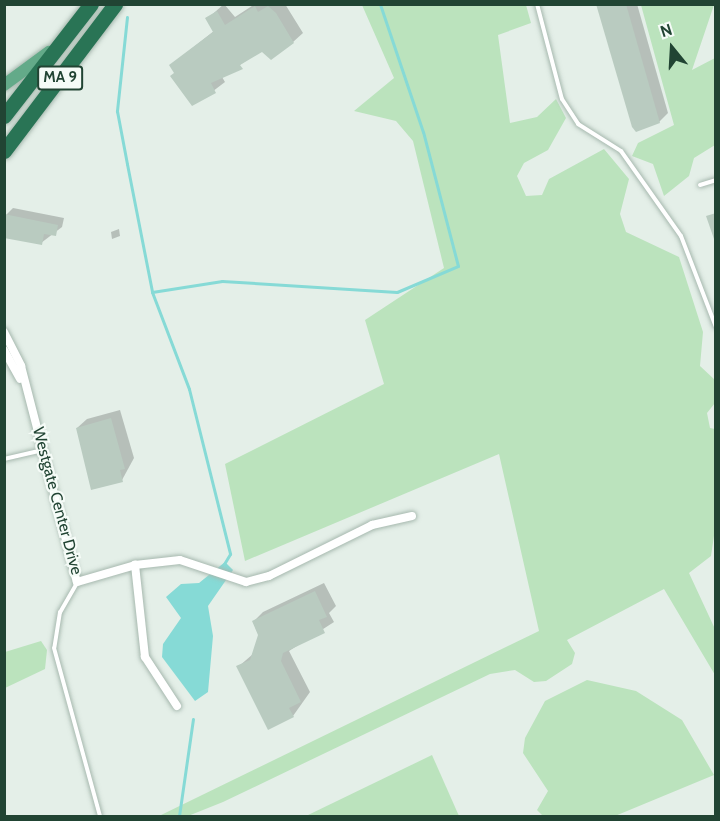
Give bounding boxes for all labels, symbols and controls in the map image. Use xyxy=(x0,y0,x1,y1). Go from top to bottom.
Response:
north arrow xyxy=(642,18,702,78)
text: N xyxy=(658,20,675,41)
road number: MA 9 xyxy=(36,66,84,90)
street label: Westgate Center Drive xyxy=(28,425,86,577)

